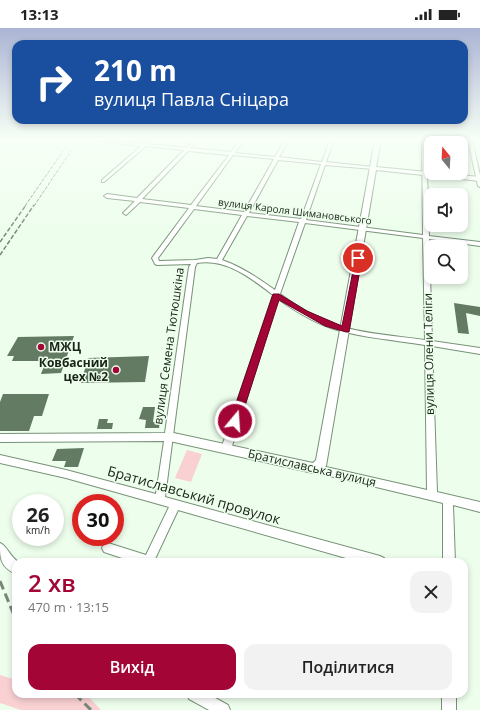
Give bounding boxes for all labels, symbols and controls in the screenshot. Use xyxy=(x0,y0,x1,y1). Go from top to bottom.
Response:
text: 13:13 xyxy=(20,4,59,24)
text: 210 m xyxy=(94,51,177,89)
icon: right xyxy=(28,56,80,108)
text: вулиця Павла Сніцара xyxy=(94,87,289,111)
north arrow xyxy=(424,136,468,180)
map controls xyxy=(424,136,468,284)
button: sound xyxy=(424,188,468,232)
street label: вулиця Кароля Шимановського xyxy=(217,195,373,227)
button: search xyxy=(424,240,468,284)
pin xyxy=(341,241,375,275)
icon: arrive xyxy=(347,247,369,269)
street label: вулиця Семена Тютюшкіна xyxy=(149,266,188,425)
street label: вулиця Олени Теліги xyxy=(419,293,438,415)
place label: МЖЦ xyxy=(49,338,82,355)
marker: МЖЦ xyxy=(36,342,46,352)
place label: Ковбасний цех №2 xyxy=(39,354,108,385)
marker: Ковбасний цех №2 xyxy=(111,365,121,375)
position arrow xyxy=(214,400,256,442)
street label: Братиславська вулиця xyxy=(246,444,378,491)
street label: Братиславський провулок xyxy=(106,461,284,529)
speed limit sign: 30 xyxy=(72,494,124,546)
text: 26 xyxy=(27,501,49,528)
text: km/h xyxy=(26,523,50,537)
text: 2 хв xyxy=(28,566,76,599)
button: close xyxy=(410,571,452,613)
text: 470 m · 13:15 xyxy=(28,598,109,616)
button: Вихід xyxy=(28,644,236,690)
button: Поділитися xyxy=(244,644,452,690)

